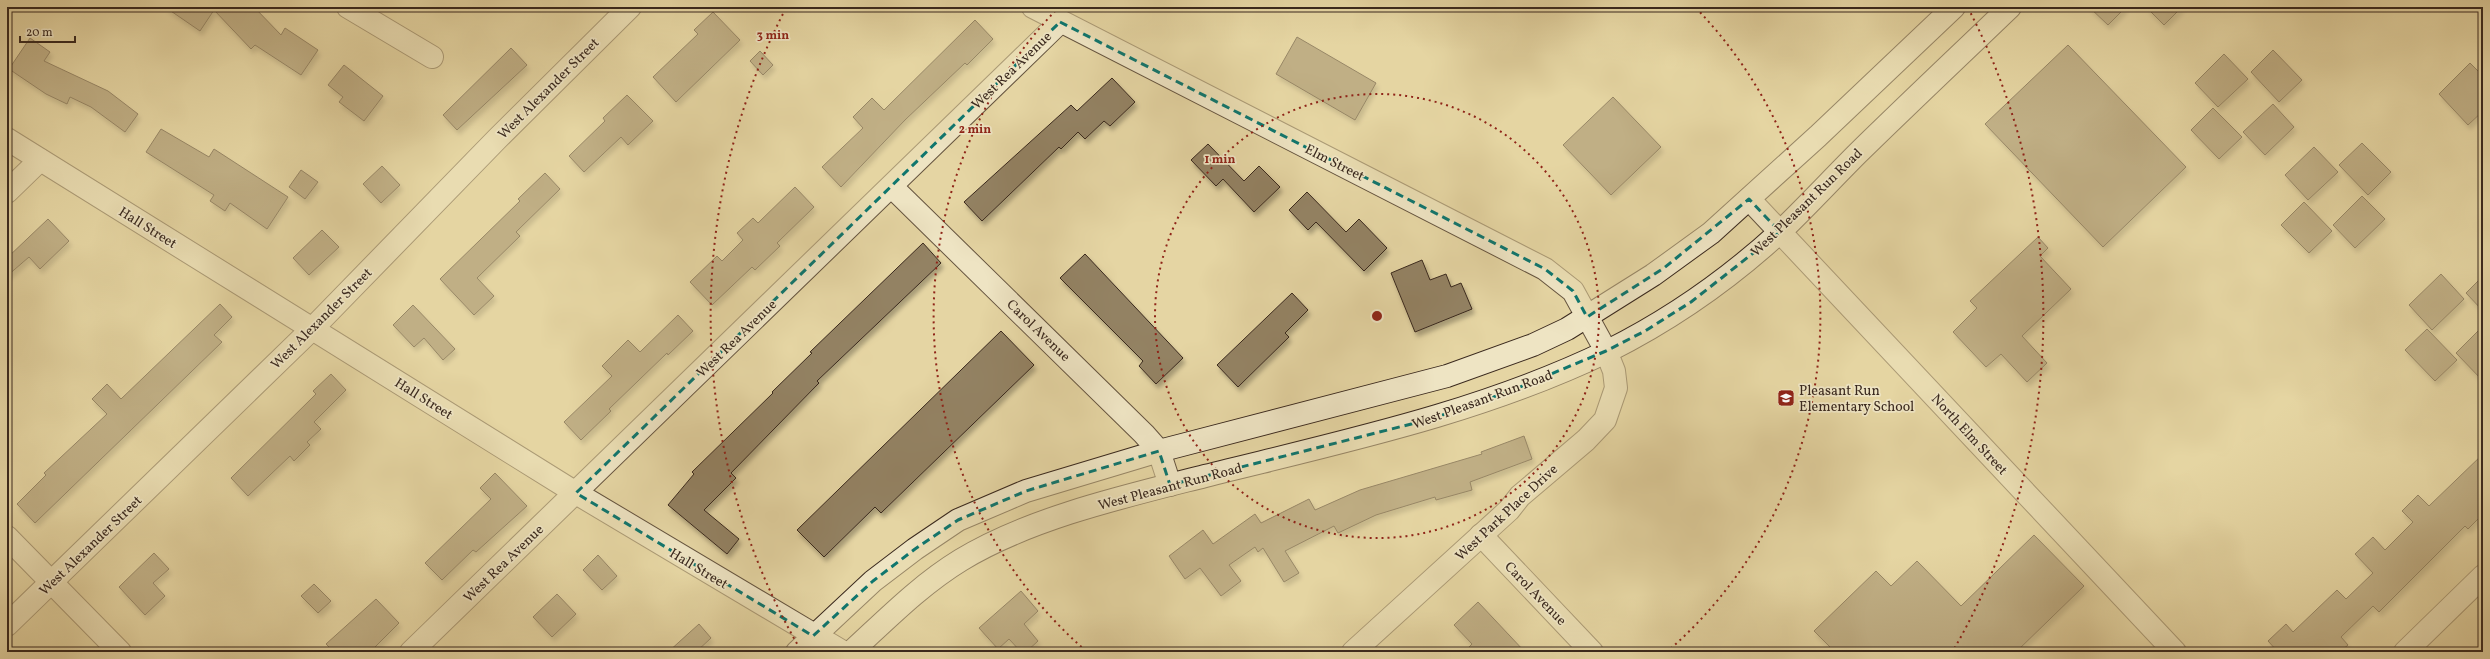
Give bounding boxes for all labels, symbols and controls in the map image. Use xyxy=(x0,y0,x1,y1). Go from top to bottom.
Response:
scale bar xyxy=(20,18,75,44)
text: 20 m xyxy=(26,25,53,41)
text: 3 min xyxy=(757,28,789,44)
street label: West Rea Avenue xyxy=(968,28,1057,114)
street label: West Alexander Street xyxy=(494,34,604,144)
text: 2 min xyxy=(959,122,991,138)
street label: Elm Street xyxy=(1301,140,1367,186)
street label: West Pleasant Run Road xyxy=(1747,145,1867,261)
text: 1 min xyxy=(1205,152,1236,168)
street label: Hall Street xyxy=(114,203,180,254)
street label: West Alexander Street xyxy=(267,264,377,374)
street label: West Rea Avenue xyxy=(693,296,782,382)
street label: Carol Avenue xyxy=(1002,296,1074,367)
centre of rings xyxy=(1370,309,1384,323)
street label: West Pleasant Run Road xyxy=(1409,366,1556,435)
street label: Hall Street xyxy=(390,374,456,425)
place label: Pleasant Run Elementary School xyxy=(1799,382,1914,417)
school or university icon: Pleasant Run Elementary School xyxy=(1776,388,1796,408)
street label: North Elm Street xyxy=(1926,390,2011,480)
street label: West Pleasant Run Road xyxy=(1096,459,1245,516)
street label: West Park Place Drive xyxy=(1452,460,1563,566)
street label: West Alexander Street xyxy=(35,492,147,600)
street label: West Rea Avenue xyxy=(460,521,549,607)
street label: Hall Street xyxy=(665,544,731,594)
street label: Carol Avenue xyxy=(1500,558,1571,630)

